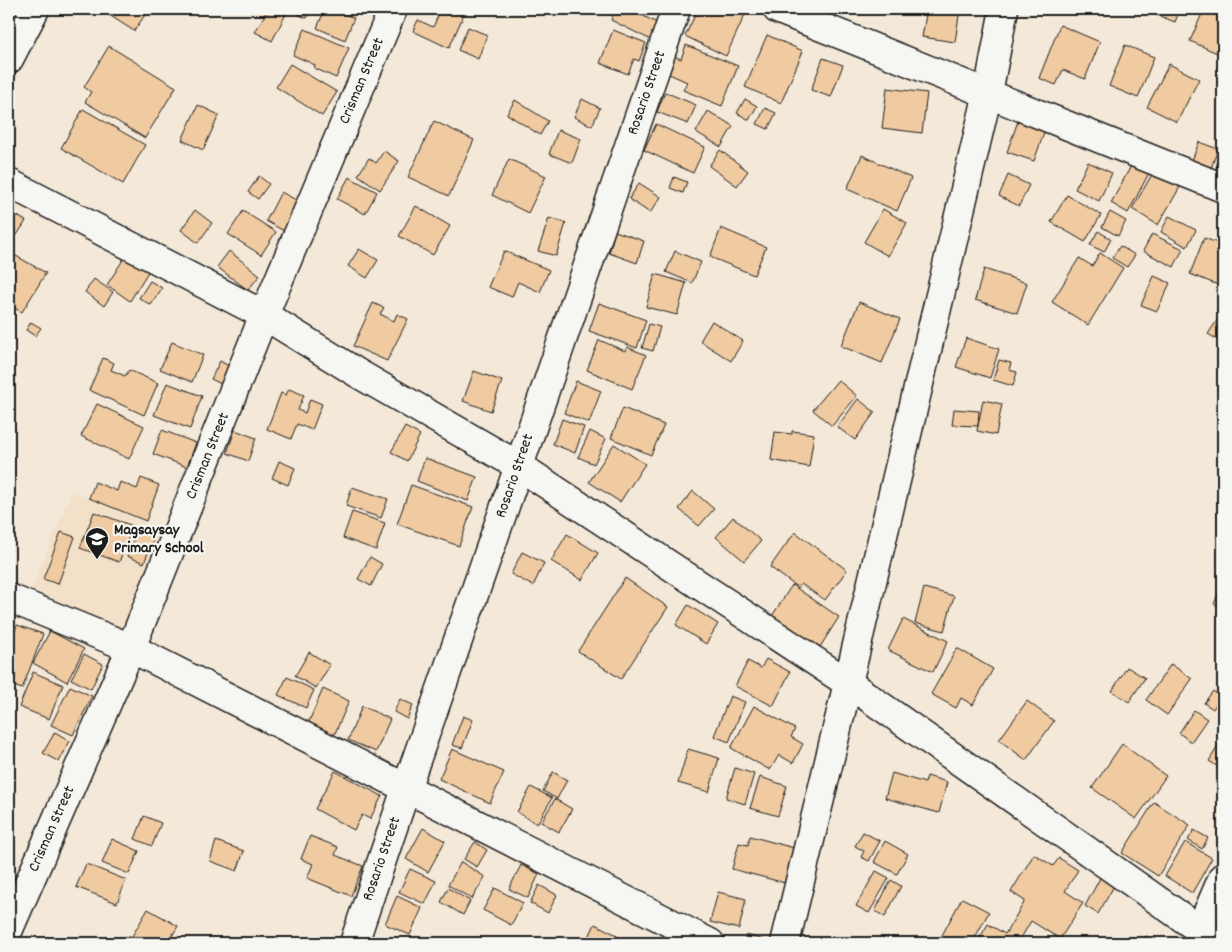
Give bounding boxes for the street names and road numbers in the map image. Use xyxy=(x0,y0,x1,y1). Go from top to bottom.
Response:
street label: Crisman Street xyxy=(333,34,391,128)
street label: Rosario Street xyxy=(622,48,672,138)
street label: Crisman Street xyxy=(180,409,236,503)
street label: Rosario Street xyxy=(490,431,540,521)
street label: Crisman Street xyxy=(23,782,81,876)
street label: Rosario Street xyxy=(357,814,407,904)

